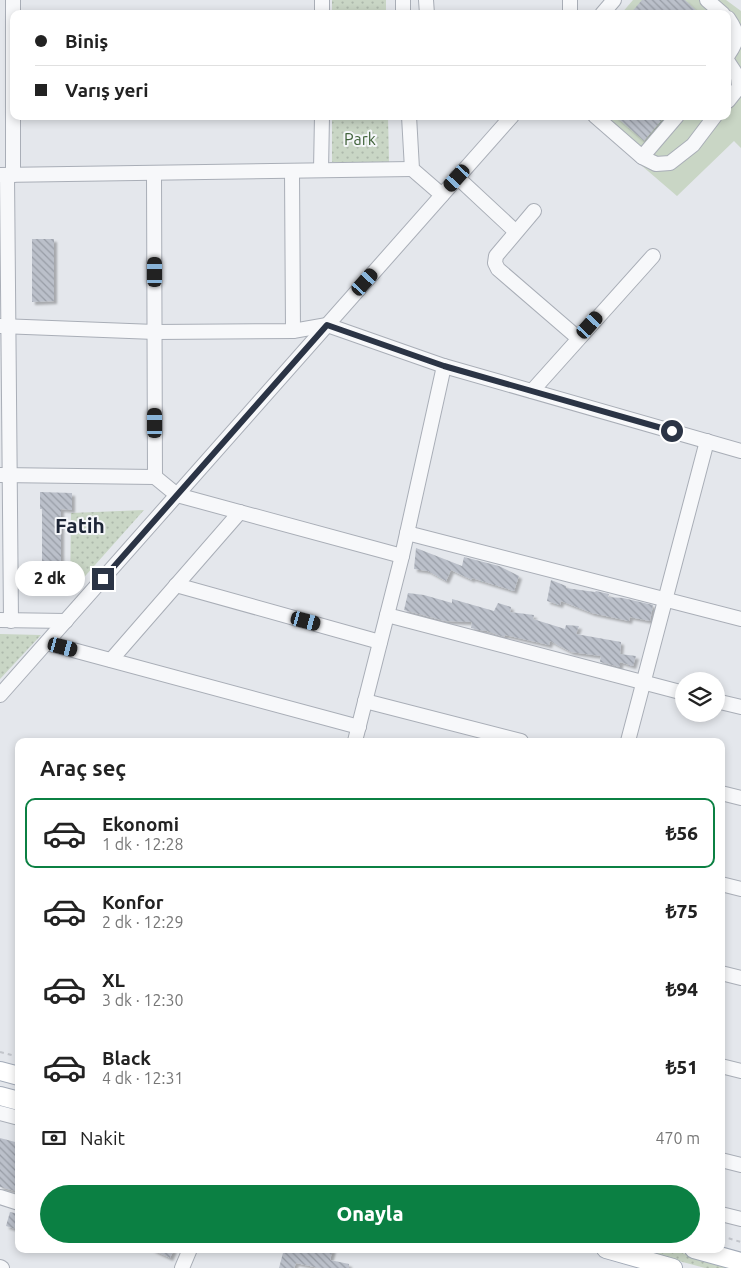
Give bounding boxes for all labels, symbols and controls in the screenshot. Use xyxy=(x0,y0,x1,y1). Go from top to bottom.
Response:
text: Biniş xyxy=(65,30,108,52)
text: Varış yeri xyxy=(65,79,148,101)
park label: Park xyxy=(344,130,376,148)
car xyxy=(441,162,472,194)
car xyxy=(147,257,162,287)
car xyxy=(349,266,380,298)
car xyxy=(574,309,605,341)
car xyxy=(147,408,162,438)
route start xyxy=(661,420,683,442)
district label: Fatih xyxy=(55,513,105,537)
callout: 2 dk xyxy=(16,562,86,596)
route end xyxy=(92,568,114,590)
text: 2 dk xyxy=(34,569,66,587)
car xyxy=(289,610,322,632)
car xyxy=(46,636,79,658)
map controls xyxy=(675,672,725,722)
button: layers xyxy=(675,672,725,722)
text: Araç seç xyxy=(40,755,126,780)
icon: car xyxy=(42,811,87,856)
text: Ekonomi xyxy=(102,813,179,835)
text: ₺56 xyxy=(666,822,698,844)
text: 1 dk · 12:28 xyxy=(102,835,183,853)
icon: car xyxy=(42,889,87,934)
text: Konfor xyxy=(102,891,164,913)
text: ₺75 xyxy=(666,900,698,922)
text: 2 dk · 12:29 xyxy=(102,913,183,931)
icon: car xyxy=(42,967,87,1012)
text: XL xyxy=(102,969,125,991)
text: ₺94 xyxy=(666,978,698,1000)
text: 3 dk · 12:30 xyxy=(102,991,183,1009)
icon: car xyxy=(42,1045,87,1090)
text: Black xyxy=(102,1047,151,1069)
text: ₺51 xyxy=(666,1056,698,1078)
text: 4 dk · 12:31 xyxy=(102,1069,183,1087)
icon: cash xyxy=(40,1124,68,1152)
text: Nakit xyxy=(80,1127,125,1149)
text: 470 m xyxy=(655,1129,700,1147)
button: Onayla xyxy=(40,1185,700,1243)

